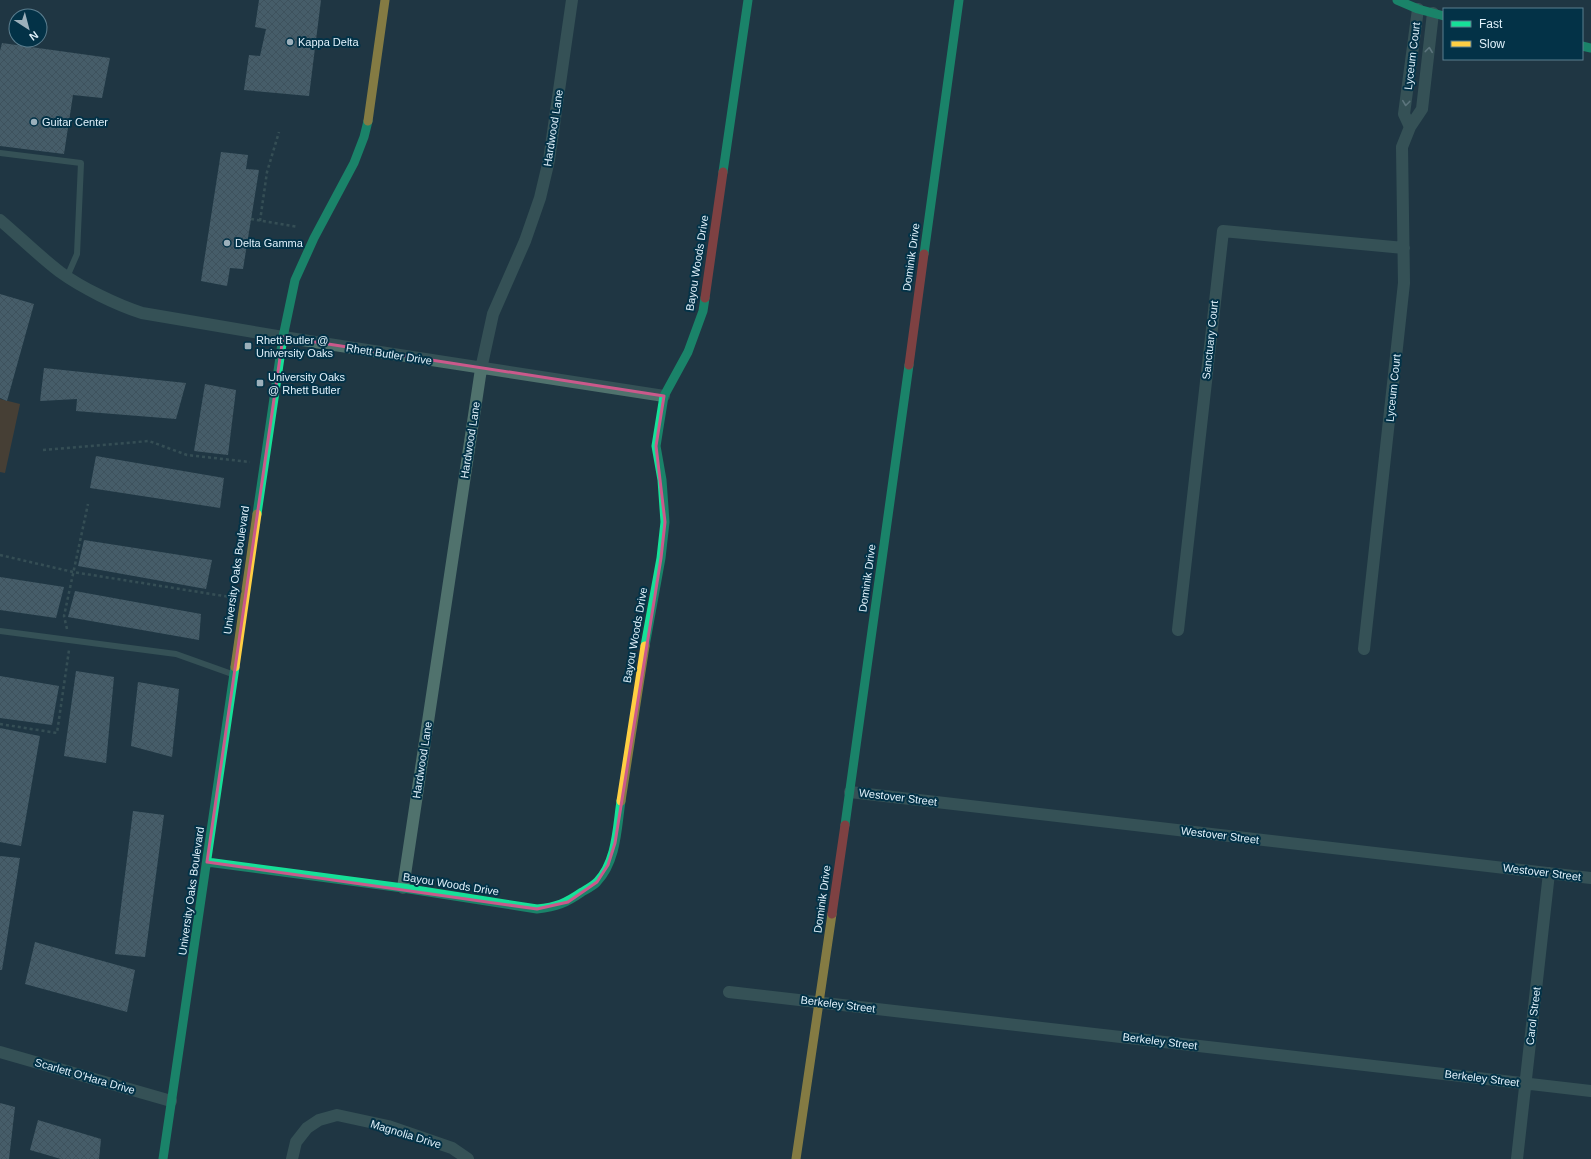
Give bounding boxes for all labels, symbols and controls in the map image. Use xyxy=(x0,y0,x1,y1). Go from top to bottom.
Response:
north arrow xyxy=(8,8,48,48)
legend xyxy=(1443,8,1583,60)
text: Fast xyxy=(1479,17,1503,31)
street label: Lyceum Court xyxy=(1402,21,1422,91)
text: N xyxy=(27,29,41,43)
place label: Kappa Delta xyxy=(298,36,359,48)
marker: Kappa Delta xyxy=(285,37,295,47)
text: Slow xyxy=(1479,37,1505,51)
one-way arrow xyxy=(1424,47,1433,54)
street label: Hardwood Lane xyxy=(541,89,565,167)
one-way arrow xyxy=(1402,100,1411,106)
place label: Guitar Center xyxy=(42,116,108,128)
marker: Guitar Center xyxy=(29,117,39,127)
street label: Bayou Woods Drive xyxy=(683,214,711,312)
street label: Dominik Drive xyxy=(900,222,922,292)
place label: Delta Gamma xyxy=(235,237,304,249)
marker: Delta Gamma xyxy=(222,238,232,248)
street label: Sanctuary Court xyxy=(1200,300,1220,380)
place label: Rhett Butler @ University Oaks xyxy=(256,334,334,359)
marker: Rhett Butler @ University Oaks xyxy=(243,341,253,351)
street label: Rhett Butler Drive xyxy=(345,341,433,367)
street label: Lyceum Court xyxy=(1383,354,1403,422)
place label: University Oaks @ Rhett Butler xyxy=(268,371,346,396)
marker: University Oaks @ Rhett Butler xyxy=(255,378,265,388)
street label: Hardwood Lane xyxy=(458,401,482,479)
street label: University Oaks Boulevard xyxy=(221,505,251,635)
street label: Dominik Drive xyxy=(856,543,878,613)
street label: Bayou Woods Drive xyxy=(621,586,649,684)
street label: Hardwood Lane xyxy=(410,721,434,799)
street label: Westover Street xyxy=(858,786,938,808)
street label: Westover Street xyxy=(1180,824,1260,846)
street label: University Oaks Boulevard xyxy=(176,826,206,956)
street label: Westover Street xyxy=(1502,861,1582,883)
street label: Dominik Drive xyxy=(811,864,833,934)
street label: Bayou Woods Drive xyxy=(402,870,500,898)
street label: Carol Street xyxy=(1523,986,1543,1046)
street label: Berkeley Street xyxy=(800,993,876,1015)
street label: Berkeley Street xyxy=(1122,1030,1198,1052)
street label: Scarlett O'Hara Drive xyxy=(34,1056,136,1096)
street label: Berkeley Street xyxy=(1444,1067,1520,1089)
street label: Magnolia Drive xyxy=(369,1118,443,1150)

